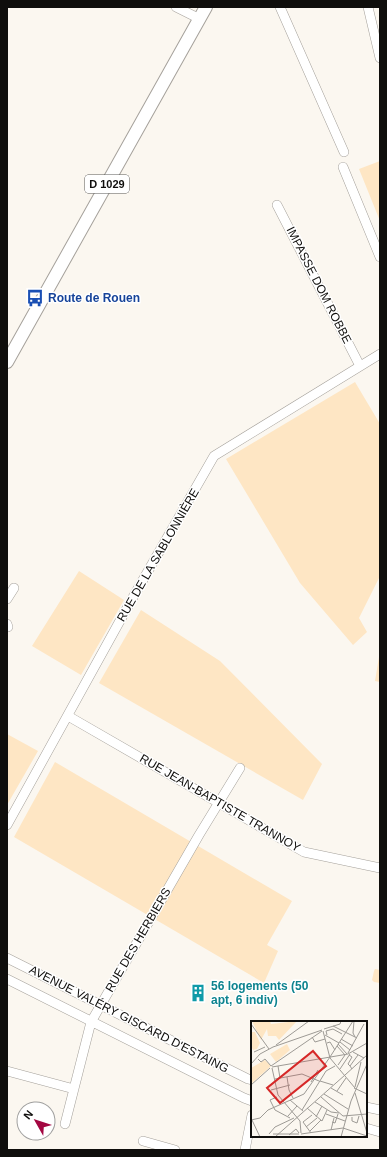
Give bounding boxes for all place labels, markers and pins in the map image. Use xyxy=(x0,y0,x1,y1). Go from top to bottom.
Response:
bus stop icon: Route de Rouen xyxy=(25,288,45,308)
place label: Route de Rouen xyxy=(48,291,140,305)
place label: 56 logements (50 apt, 6 indiv) xyxy=(211,979,309,1007)
building icon: 56 logements (50 apt, 6 indiv) xyxy=(188,983,208,1003)

